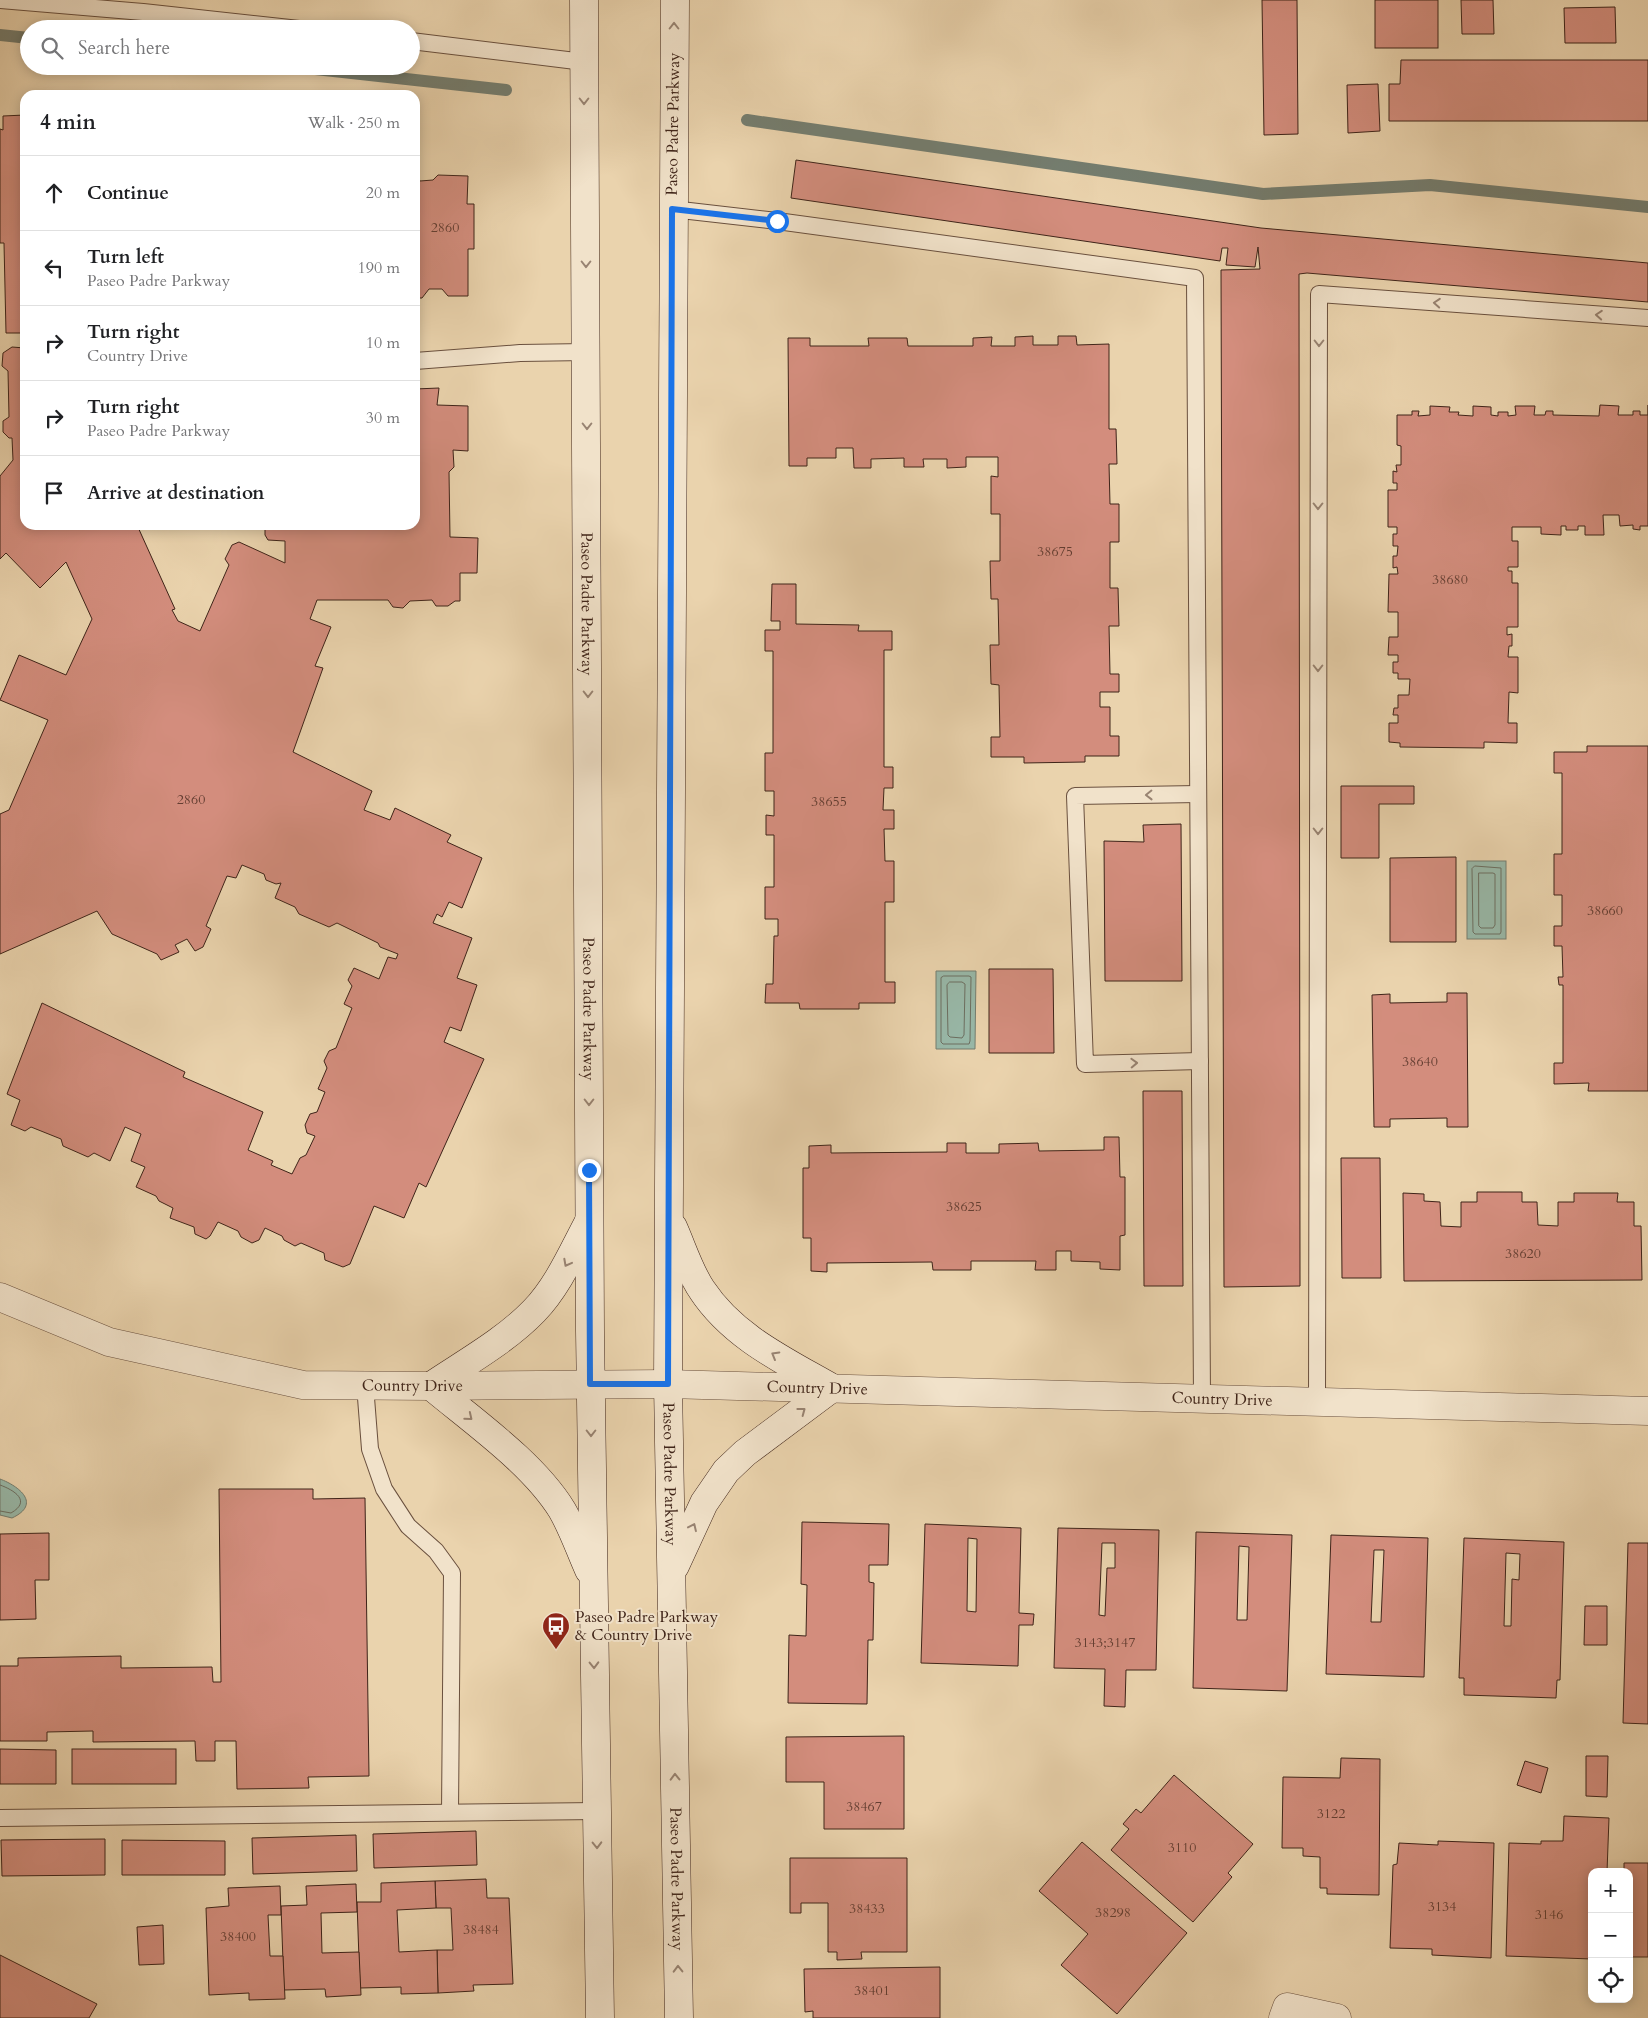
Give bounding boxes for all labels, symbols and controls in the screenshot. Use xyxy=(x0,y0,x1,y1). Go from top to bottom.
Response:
search box xyxy=(20,20,420,75)
one-way arrow xyxy=(669,22,679,30)
icon: search xyxy=(38,34,66,62)
text: Search here xyxy=(78,35,170,61)
street label: Paseo Padre Parkway xyxy=(661,52,685,196)
one-way arrow xyxy=(579,97,590,105)
text: 4 min xyxy=(40,108,96,137)
text: Walk · 250 m xyxy=(308,112,400,134)
icon: ahead xyxy=(40,179,68,207)
text: Continue xyxy=(87,180,169,206)
text: 20 m xyxy=(366,182,400,204)
route start xyxy=(766,210,789,233)
house number: 2860 xyxy=(431,218,459,237)
text: Turn left xyxy=(87,244,164,270)
icon: left xyxy=(40,254,68,282)
text: 190 m xyxy=(358,257,400,279)
one-way arrow xyxy=(581,260,591,268)
text: Paseo Padre Parkway xyxy=(87,270,230,292)
one-way arrow xyxy=(1433,298,1441,309)
one-way arrow xyxy=(1595,309,1603,320)
text: Turn right xyxy=(87,319,179,345)
icon: right xyxy=(40,329,68,357)
text: 10 m xyxy=(366,332,400,354)
one-way arrow xyxy=(1314,340,1324,347)
text: Country Drive xyxy=(87,345,188,367)
text: Turn right xyxy=(87,394,179,420)
icon: right xyxy=(40,404,68,432)
text: 30 m xyxy=(366,407,400,429)
text: Paseo Padre Parkway xyxy=(87,420,230,442)
one-way arrow xyxy=(582,422,592,430)
icon: arrive xyxy=(40,479,68,507)
text: Arrive at destination xyxy=(87,480,264,506)
one-way arrow xyxy=(1313,502,1323,510)
street label: Paseo Padre Parkway xyxy=(575,532,598,676)
house number: 38675 xyxy=(1037,542,1073,561)
house number: 38680 xyxy=(1432,570,1468,589)
one-way arrow xyxy=(1313,664,1323,672)
one-way arrow xyxy=(583,690,593,698)
house number: 2860 xyxy=(177,790,205,809)
one-way arrow xyxy=(1145,790,1153,800)
house number: 38655 xyxy=(811,792,847,811)
one-way arrow xyxy=(1313,827,1323,835)
house number: 38660 xyxy=(1587,901,1623,920)
street label: Paseo Padre Parkway xyxy=(577,937,600,1081)
house number: 38640 xyxy=(1402,1052,1438,1071)
one-way arrow xyxy=(1130,1058,1138,1068)
one-way arrow xyxy=(584,1098,594,1106)
route end xyxy=(578,1159,601,1182)
house number: 38625 xyxy=(946,1197,982,1216)
house number: 38620 xyxy=(1505,1244,1541,1263)
one-way arrow xyxy=(563,1257,573,1266)
one-way arrow xyxy=(772,1351,781,1361)
street label: Country Drive xyxy=(362,1374,463,1397)
street label: Country Drive xyxy=(766,1376,868,1401)
street label: Country Drive xyxy=(1171,1387,1273,1412)
street label: Paseo Padre Parkway xyxy=(657,1402,682,1546)
one-way arrow xyxy=(796,1408,806,1417)
one-way arrow xyxy=(463,1412,472,1420)
one-way arrow xyxy=(586,1429,596,1437)
one-way arrow xyxy=(686,1524,696,1533)
place label: Paseo Padre Parkway & Country Drive xyxy=(575,1606,719,1646)
bus stop icon: Paseo Padre Parkway & Country Drive xyxy=(541,1611,571,1650)
house number: 3143;3147 xyxy=(1075,1633,1135,1652)
one-way arrow xyxy=(589,1661,600,1669)
one-way arrow xyxy=(670,1773,680,1780)
house number: 38467 xyxy=(846,1797,882,1816)
house number: 3122 xyxy=(1317,1804,1345,1823)
street label: Paseo Padre Parkway xyxy=(664,1807,689,1951)
house number: 3110 xyxy=(1168,1838,1196,1857)
one-way arrow xyxy=(592,1842,602,1849)
map controls xyxy=(1588,1868,1633,2003)
button: + xyxy=(1588,1868,1633,1913)
house number: 3134 xyxy=(1428,1897,1456,1916)
house number: 38433 xyxy=(849,1899,885,1918)
house number: 38298 xyxy=(1095,1903,1131,1922)
house number: 3146 xyxy=(1535,1905,1563,1924)
button: − xyxy=(1588,1913,1633,1958)
house number: 38484 xyxy=(463,1920,499,1939)
house number: 38400 xyxy=(220,1927,256,1946)
button: locate xyxy=(1588,1958,1633,2003)
one-way arrow xyxy=(673,1965,683,1973)
house number: 38401 xyxy=(854,1981,890,2000)

